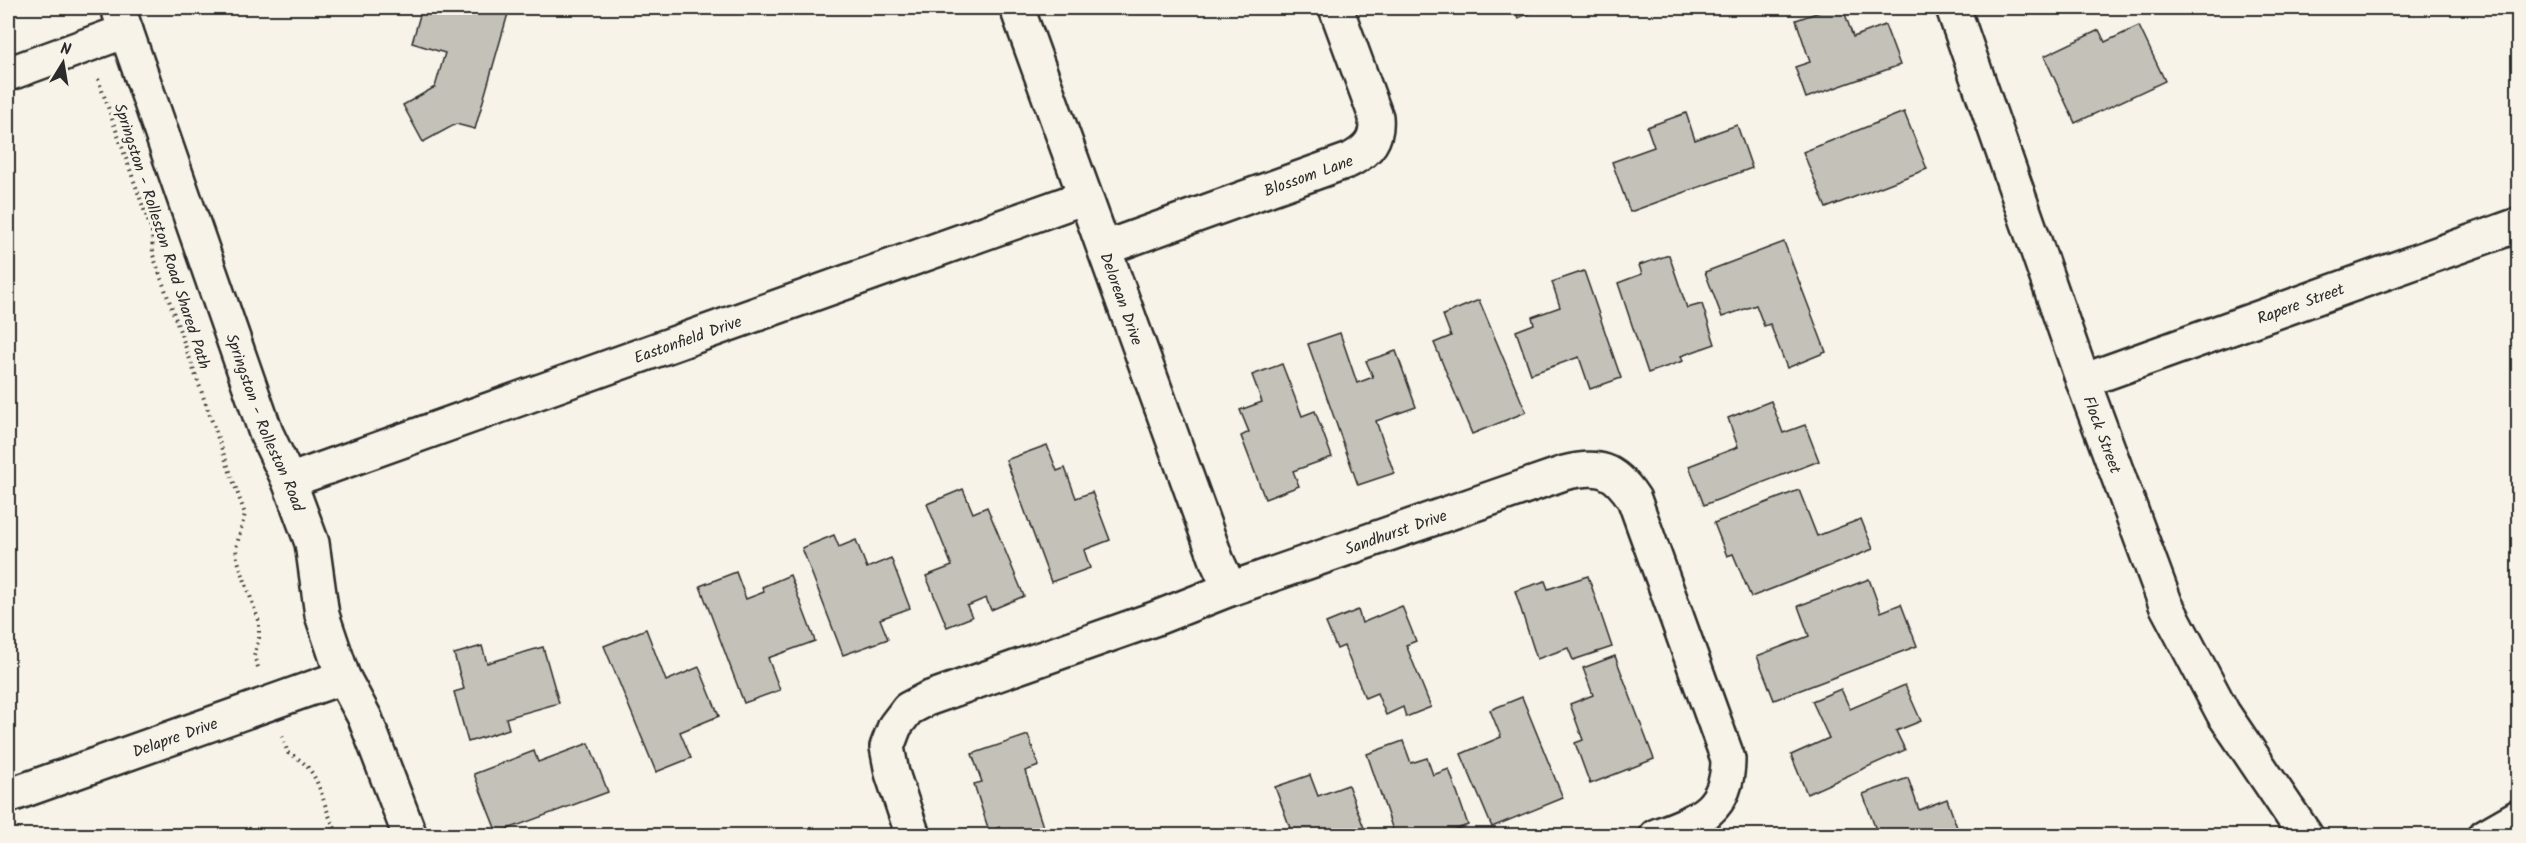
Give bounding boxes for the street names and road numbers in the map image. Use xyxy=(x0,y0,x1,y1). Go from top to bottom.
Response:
street label: Springston - Rolleston Road Shared Path xyxy=(107,100,216,373)
street label: Blossom Lane xyxy=(1261,149,1357,204)
street label: Delorean Drive xyxy=(1092,249,1149,349)
street label: Rapere Street xyxy=(2254,277,2349,332)
street label: Eastonfield Drive xyxy=(630,309,745,371)
street label: Springston - Rolleston Road xyxy=(218,330,311,516)
street label: Flock Street xyxy=(2076,393,2128,478)
street label: Sandhurst Drive xyxy=(1342,504,1451,562)
street label: Delapre Drive xyxy=(129,711,221,765)

